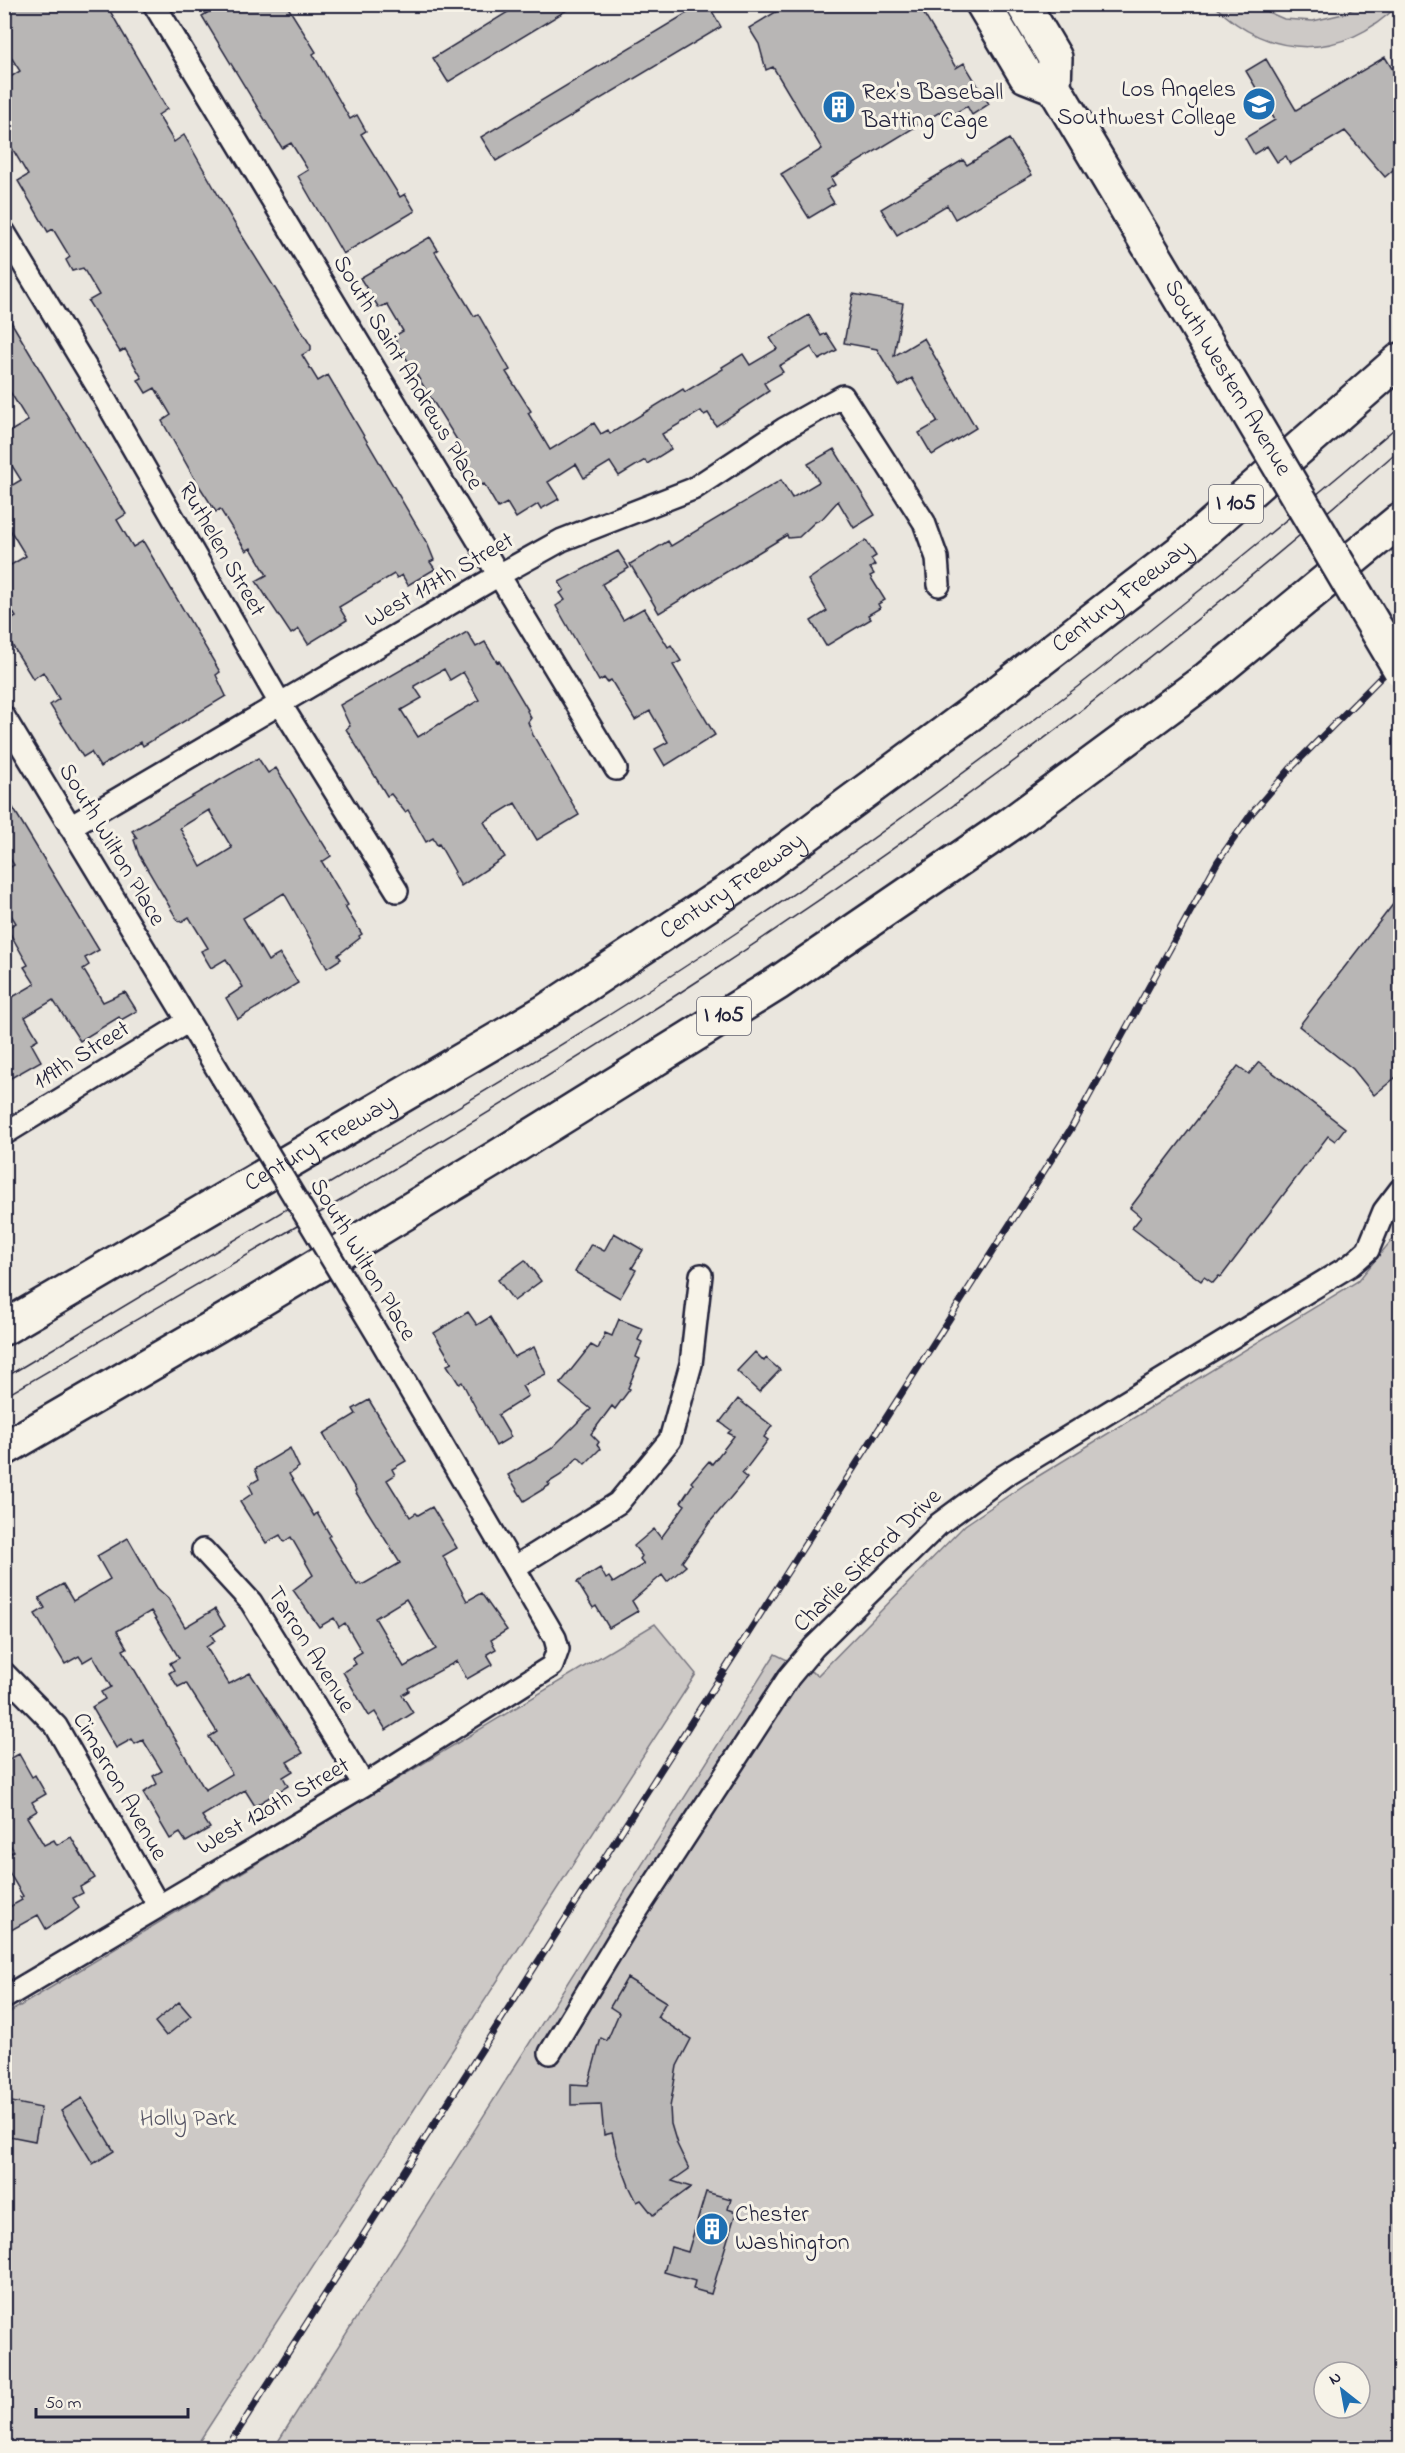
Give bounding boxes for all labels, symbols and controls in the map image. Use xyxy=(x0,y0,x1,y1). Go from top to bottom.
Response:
place label: Los Angeles Southwest College xyxy=(1057,73,1236,136)
place label: Rex's Baseball Batting Cage xyxy=(861,76,1003,139)
school or university icon: Los Angeles Southwest College xyxy=(1241,86,1277,122)
building icon: Rex's Baseball Batting Cage xyxy=(821,89,857,125)
street label: South Saint Andrews Place xyxy=(323,249,491,497)
street label: South Western Avenue xyxy=(1154,273,1300,483)
street label: Ruthelen Street xyxy=(168,476,274,624)
road number: I 105 xyxy=(1209,485,1263,523)
street label: West 117th Street xyxy=(359,524,521,638)
street label: Century Freeway xyxy=(1045,531,1200,662)
street label: South Wilton Place xyxy=(49,757,174,933)
street label: Century Freeway xyxy=(653,824,813,949)
road number: I 105 xyxy=(697,997,751,1035)
street label: 119th Street xyxy=(27,1012,137,1100)
street label: Century Freeway xyxy=(238,1086,402,1201)
street label: South Wilton Place xyxy=(300,1172,425,1348)
street label: Charlie Sifford Drive xyxy=(786,1480,951,1641)
street label: Tarron Avenue xyxy=(257,1580,363,1720)
street label: Cimarron Avenue xyxy=(62,1706,176,1868)
street label: West 120th Street xyxy=(191,1749,357,1865)
park label: Holly Park xyxy=(140,2102,237,2138)
place label: Chester Washington xyxy=(735,2198,850,2261)
building icon: Chester Washington xyxy=(694,2211,730,2247)
north arrow xyxy=(1312,2360,1372,2420)
text: N xyxy=(1324,2366,1346,2392)
scale bar xyxy=(36,2381,188,2419)
text: 50 m xyxy=(45,2391,82,2417)

